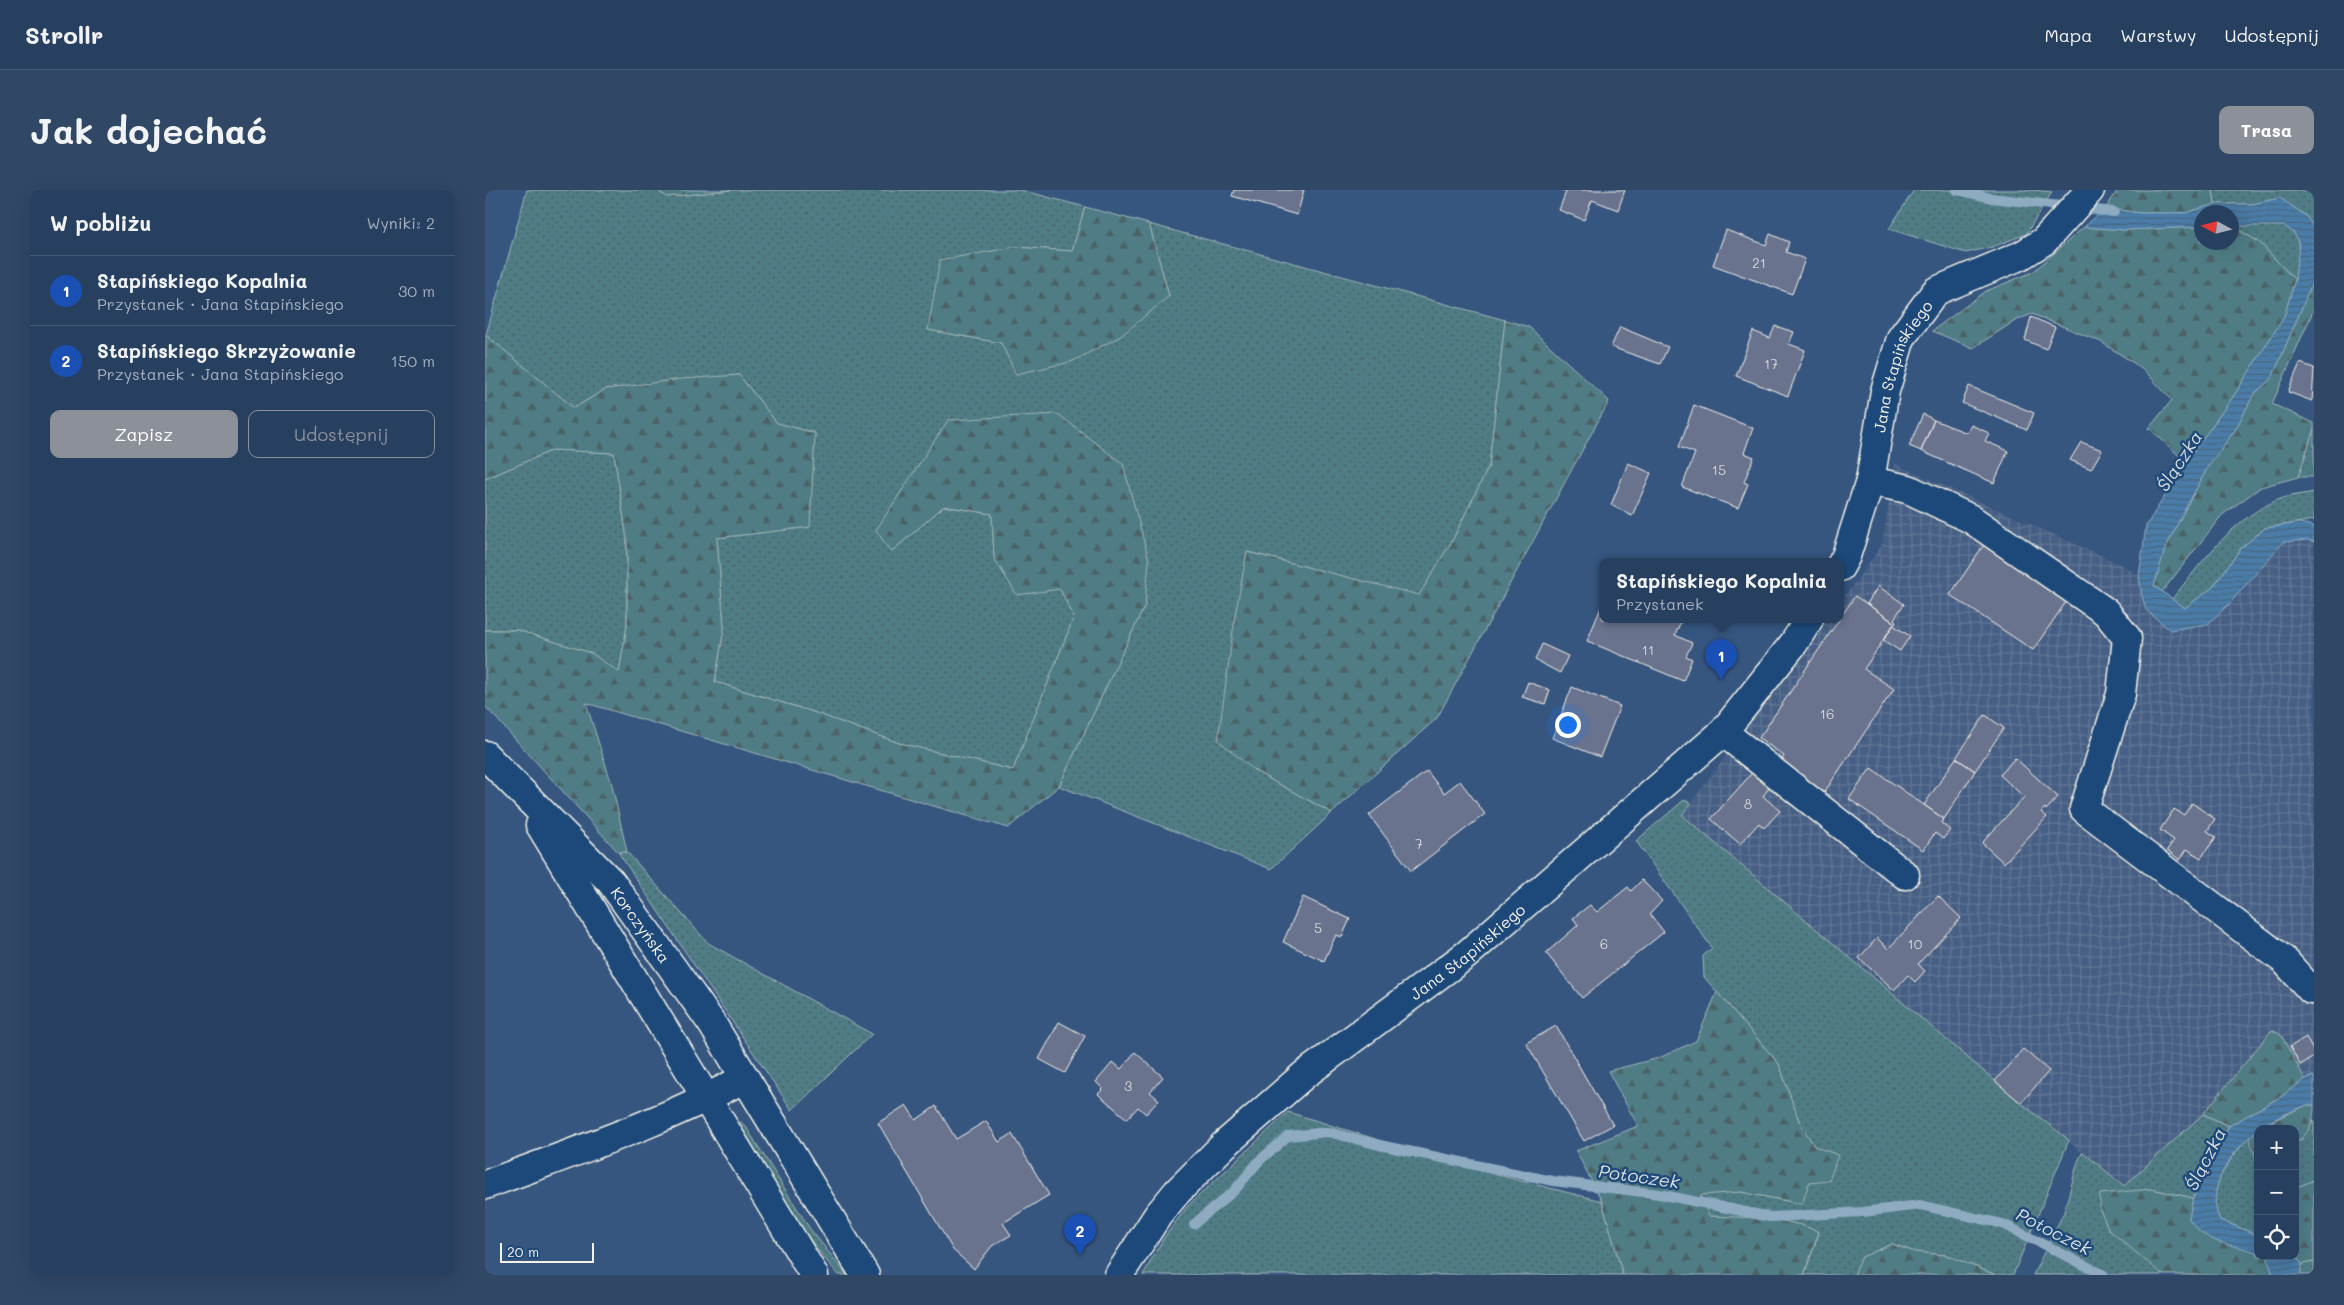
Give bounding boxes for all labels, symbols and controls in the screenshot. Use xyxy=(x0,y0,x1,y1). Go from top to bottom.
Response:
text: Strollr xyxy=(25,19,103,50)
text: Mapa xyxy=(2044,23,2092,47)
text: Warstwy xyxy=(2120,23,2196,47)
text: Udostępnij xyxy=(2224,23,2319,47)
button: Trasa xyxy=(2219,106,2314,154)
text: Jak dojechać xyxy=(30,107,267,153)
north arrow xyxy=(2194,205,2239,250)
text: W pobliżu xyxy=(50,209,151,236)
text: Wyniki: 2 xyxy=(366,212,435,233)
house number: 21 xyxy=(1752,253,1766,272)
text: Stapińskiego Kopalnia xyxy=(97,268,307,293)
text: 1 xyxy=(62,280,70,301)
text: 30 m xyxy=(398,280,435,301)
text: Przystanek · Jana Stapińskiego xyxy=(97,293,344,314)
street label: Jana Stapińskiego xyxy=(1868,295,1936,434)
text: Stapińskiego Skrzyżowanie xyxy=(97,338,356,363)
text: 2 xyxy=(62,350,70,371)
text: 150 m xyxy=(391,350,435,371)
house number: 17 xyxy=(1764,354,1778,373)
text: Przystanek · Jana Stapińskiego xyxy=(97,363,344,384)
button: Zapisz xyxy=(50,410,238,458)
button: Udostępnij xyxy=(248,410,435,458)
water label: Ślączka xyxy=(2151,426,2207,496)
house number: 15 xyxy=(1712,460,1726,479)
popup xyxy=(1599,558,1844,623)
text: Stapińskiego Kopalnia xyxy=(1616,568,1827,593)
text: Przystanek xyxy=(1616,593,1703,614)
pin: 1 xyxy=(1705,639,1737,680)
house number: 11 xyxy=(1642,640,1654,659)
house number: 16 xyxy=(1820,704,1834,723)
your location xyxy=(1555,712,1581,738)
house number: 8 xyxy=(1744,794,1752,813)
house number: 7 xyxy=(1415,834,1423,853)
street label: Korczyńska xyxy=(607,882,676,967)
street label: Jana Stapińskiego xyxy=(1405,898,1529,1004)
house number: 5 xyxy=(1314,918,1322,937)
house number: 6 xyxy=(1600,934,1608,953)
house number: 10 xyxy=(1908,934,1923,953)
house number: 3 xyxy=(1124,1076,1132,1095)
water label: Ślączka xyxy=(2179,1124,2231,1194)
map controls xyxy=(2254,1125,2299,1260)
button: + xyxy=(2254,1125,2299,1170)
water label: Potoczek xyxy=(1597,1158,1681,1194)
button: − xyxy=(2254,1170,2299,1215)
water label: Potoczek xyxy=(2012,1202,2096,1260)
pin: 2 xyxy=(1064,1214,1096,1255)
button: locate xyxy=(2254,1215,2299,1260)
scale bar xyxy=(500,1240,594,1263)
text: 20 m xyxy=(507,1242,539,1261)

